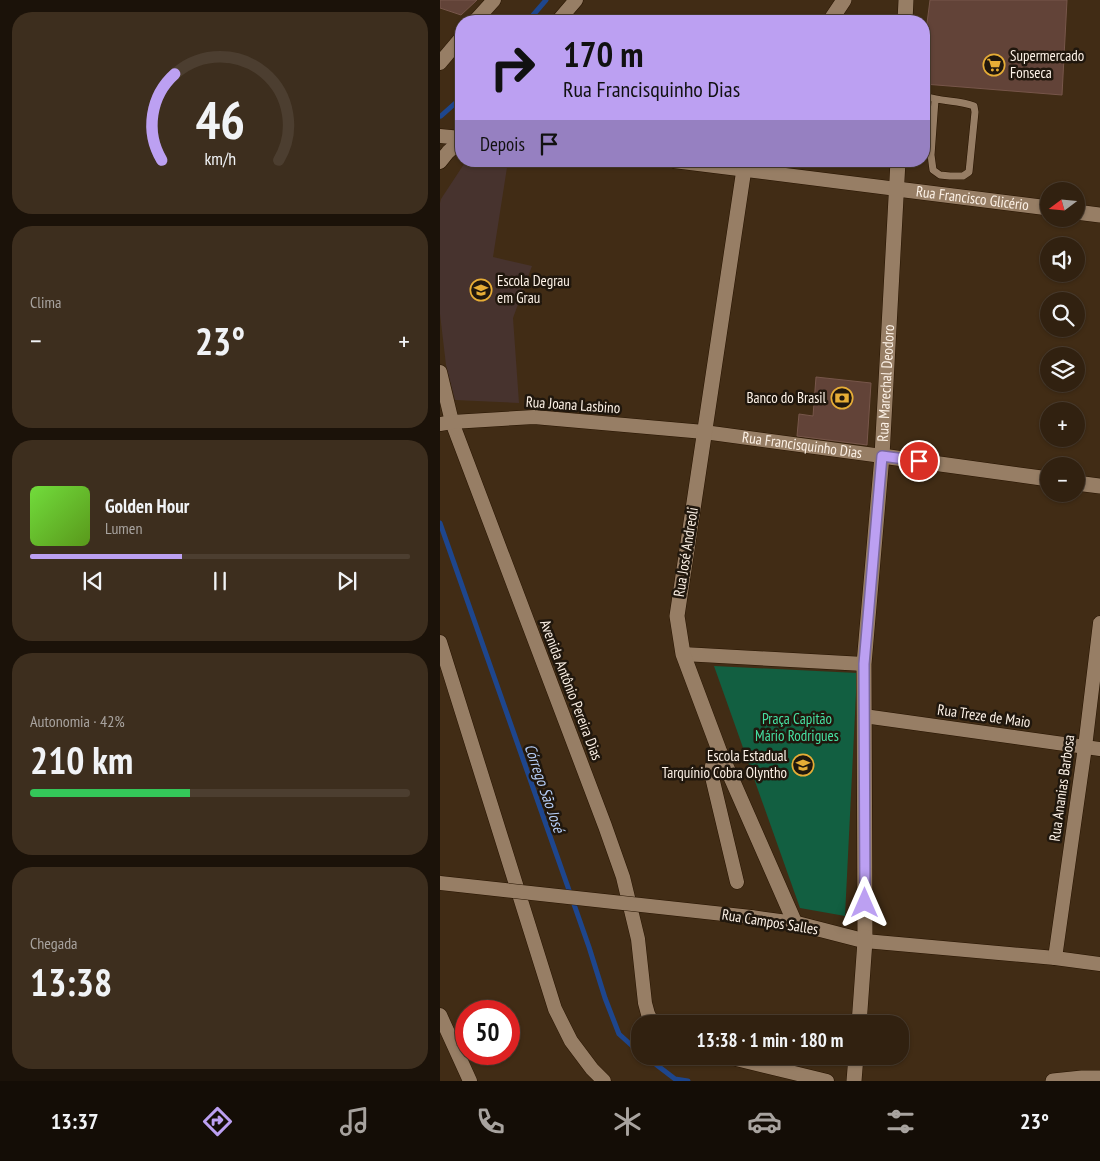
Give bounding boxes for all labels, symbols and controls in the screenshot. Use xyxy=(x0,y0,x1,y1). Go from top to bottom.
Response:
text: 170 m xyxy=(563,31,644,77)
icon: right xyxy=(480,35,545,100)
place label: Supermercado Fonseca xyxy=(1010,46,1084,82)
supermarket icon: Supermercado Fonseca xyxy=(982,53,1006,77)
text: Rua Francisquinho Dias xyxy=(563,75,740,103)
text: 46 xyxy=(195,86,245,153)
icon: arrive xyxy=(535,130,563,158)
text: Depois xyxy=(480,132,525,156)
text: km/h xyxy=(204,147,236,170)
street label: Rua Francisco Glicério xyxy=(915,181,1030,214)
north arrow xyxy=(1040,182,1085,228)
map controls xyxy=(1040,182,1085,502)
button: sound xyxy=(1040,237,1085,282)
place label: Escola Degrau em Grau xyxy=(497,271,570,307)
school or university icon: Escola Degrau em Grau xyxy=(469,278,493,302)
text: Clima xyxy=(30,292,61,312)
button: search xyxy=(1040,292,1085,337)
text: 23° xyxy=(195,316,245,365)
text: − xyxy=(30,322,42,359)
text: + xyxy=(398,322,410,359)
street label: Rua Marechal Deodoro xyxy=(873,324,898,442)
button: layers xyxy=(1040,347,1085,392)
bank icon: Banco do Brasil xyxy=(830,386,854,410)
place label: Banco do Brasil xyxy=(746,388,827,407)
street label: Rua Joana Lasbino xyxy=(525,392,621,417)
button: + xyxy=(1040,402,1085,447)
street label: Rua Francisquinho Dias xyxy=(741,427,863,462)
pin xyxy=(898,440,940,482)
icon: arrive xyxy=(905,447,933,475)
button: − xyxy=(1040,457,1085,502)
text: Golden Hour xyxy=(105,494,189,518)
street label: Rua José Andreoli xyxy=(669,506,702,598)
text: Lumen xyxy=(105,518,142,538)
icon: previous xyxy=(79,567,107,595)
icon: pause xyxy=(206,567,234,595)
icon: next xyxy=(333,567,361,595)
street label: Avenida Antônio Pereira Dias xyxy=(536,617,607,763)
street label: Rua Treze de Maio xyxy=(936,700,1032,731)
park label: Praça Capitão Mário Rodrigues xyxy=(755,709,839,745)
text: Autonomia · 42% xyxy=(30,711,125,731)
street label: Rua Ananias Barbosa xyxy=(1045,733,1078,842)
text: 210 km xyxy=(30,735,133,784)
water label: Córrego São José xyxy=(520,741,570,836)
place label: Escola Estadual Tarquínio Cobra Olyntho xyxy=(662,746,787,782)
school or university icon: Escola Estadual Tarquínio Cobra Olyntho xyxy=(791,753,815,777)
position arrow xyxy=(838,876,890,928)
street label: Rua Campos Salles xyxy=(721,905,820,938)
text: Chegada xyxy=(30,933,78,953)
text: 13:38 xyxy=(30,957,112,1006)
speed limit sign: 50 xyxy=(455,1000,520,1065)
text: 13:38 · 1 min · 180 m xyxy=(697,1028,843,1052)
icon: directions xyxy=(200,1104,235,1139)
icon: music xyxy=(337,1104,372,1139)
icon: phone xyxy=(473,1104,508,1139)
icon: climate xyxy=(610,1104,645,1139)
icon: car xyxy=(747,1104,782,1139)
icon: filters xyxy=(883,1104,918,1139)
text: 13:37 xyxy=(51,1107,98,1135)
text: 23° xyxy=(1020,1107,1049,1135)

